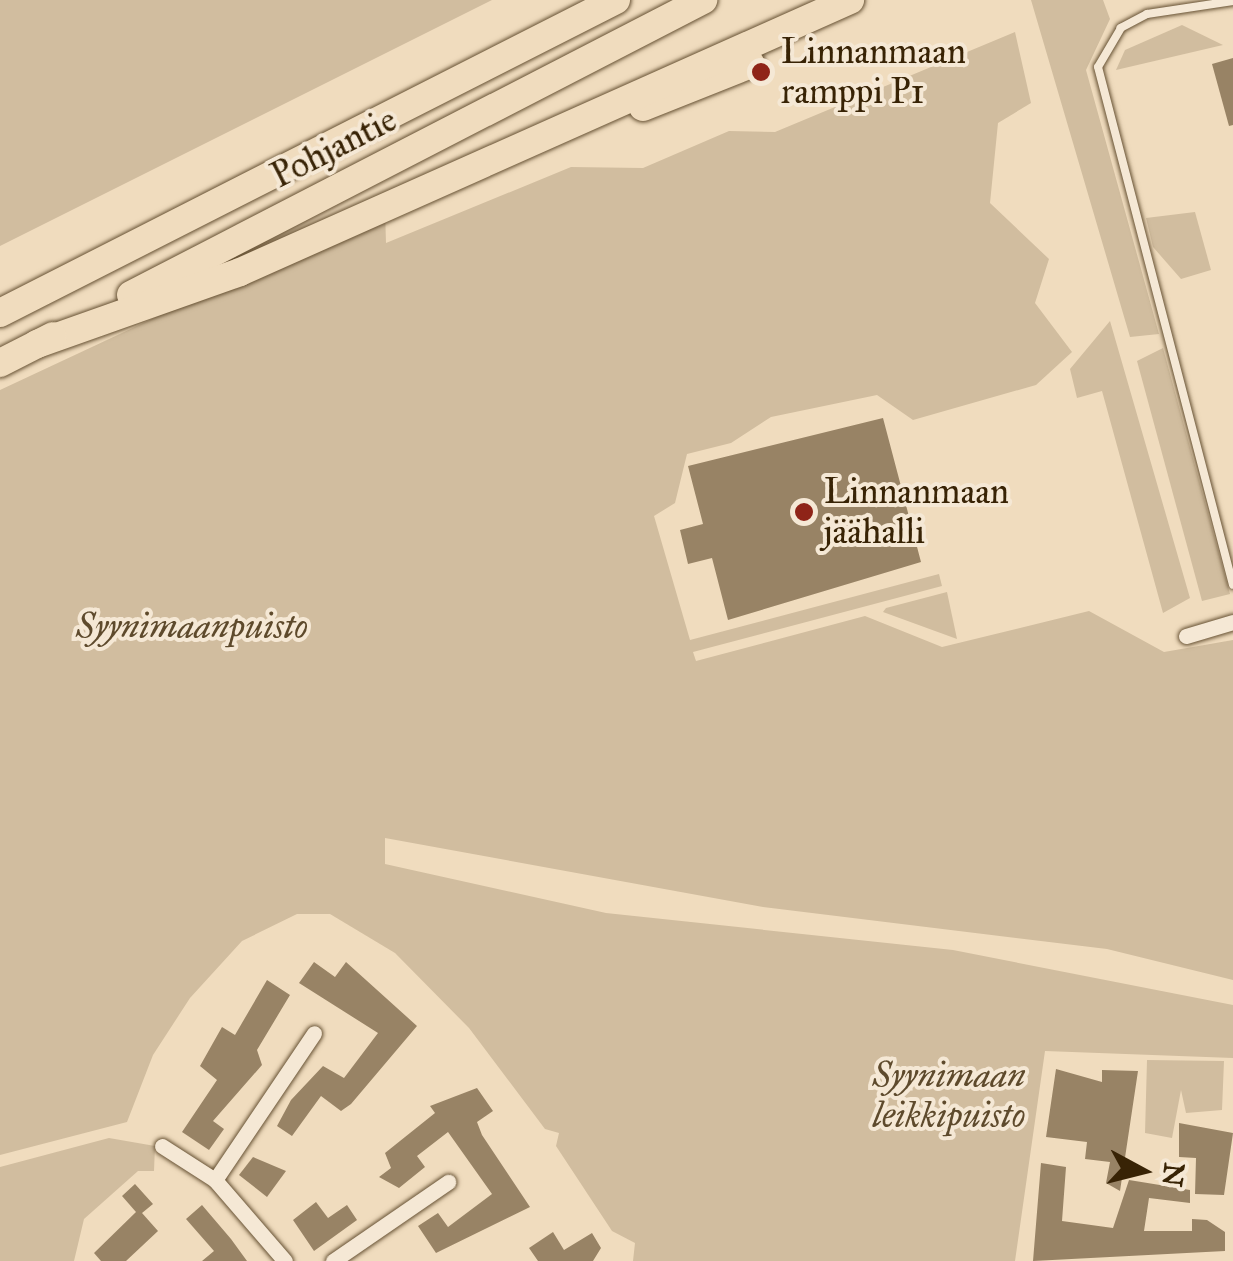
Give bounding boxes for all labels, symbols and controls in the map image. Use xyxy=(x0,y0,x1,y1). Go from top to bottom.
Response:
place label: Linnanmaan ramppi P1 xyxy=(781,31,966,113)
marker: Linnanmaan ramppi P1 xyxy=(750,61,772,83)
street label: Pohjantie xyxy=(264,99,404,197)
place label: Linnanmaan jäähalli xyxy=(824,471,1009,553)
marker: Linnanmaan jäähalli xyxy=(793,501,815,523)
park label: Syynimaanpuisto xyxy=(76,606,308,648)
park label: Syynimaan leikkipuisto xyxy=(872,1055,1026,1137)
north arrow xyxy=(1093,1121,1193,1221)
text: N xyxy=(1154,1161,1192,1189)

